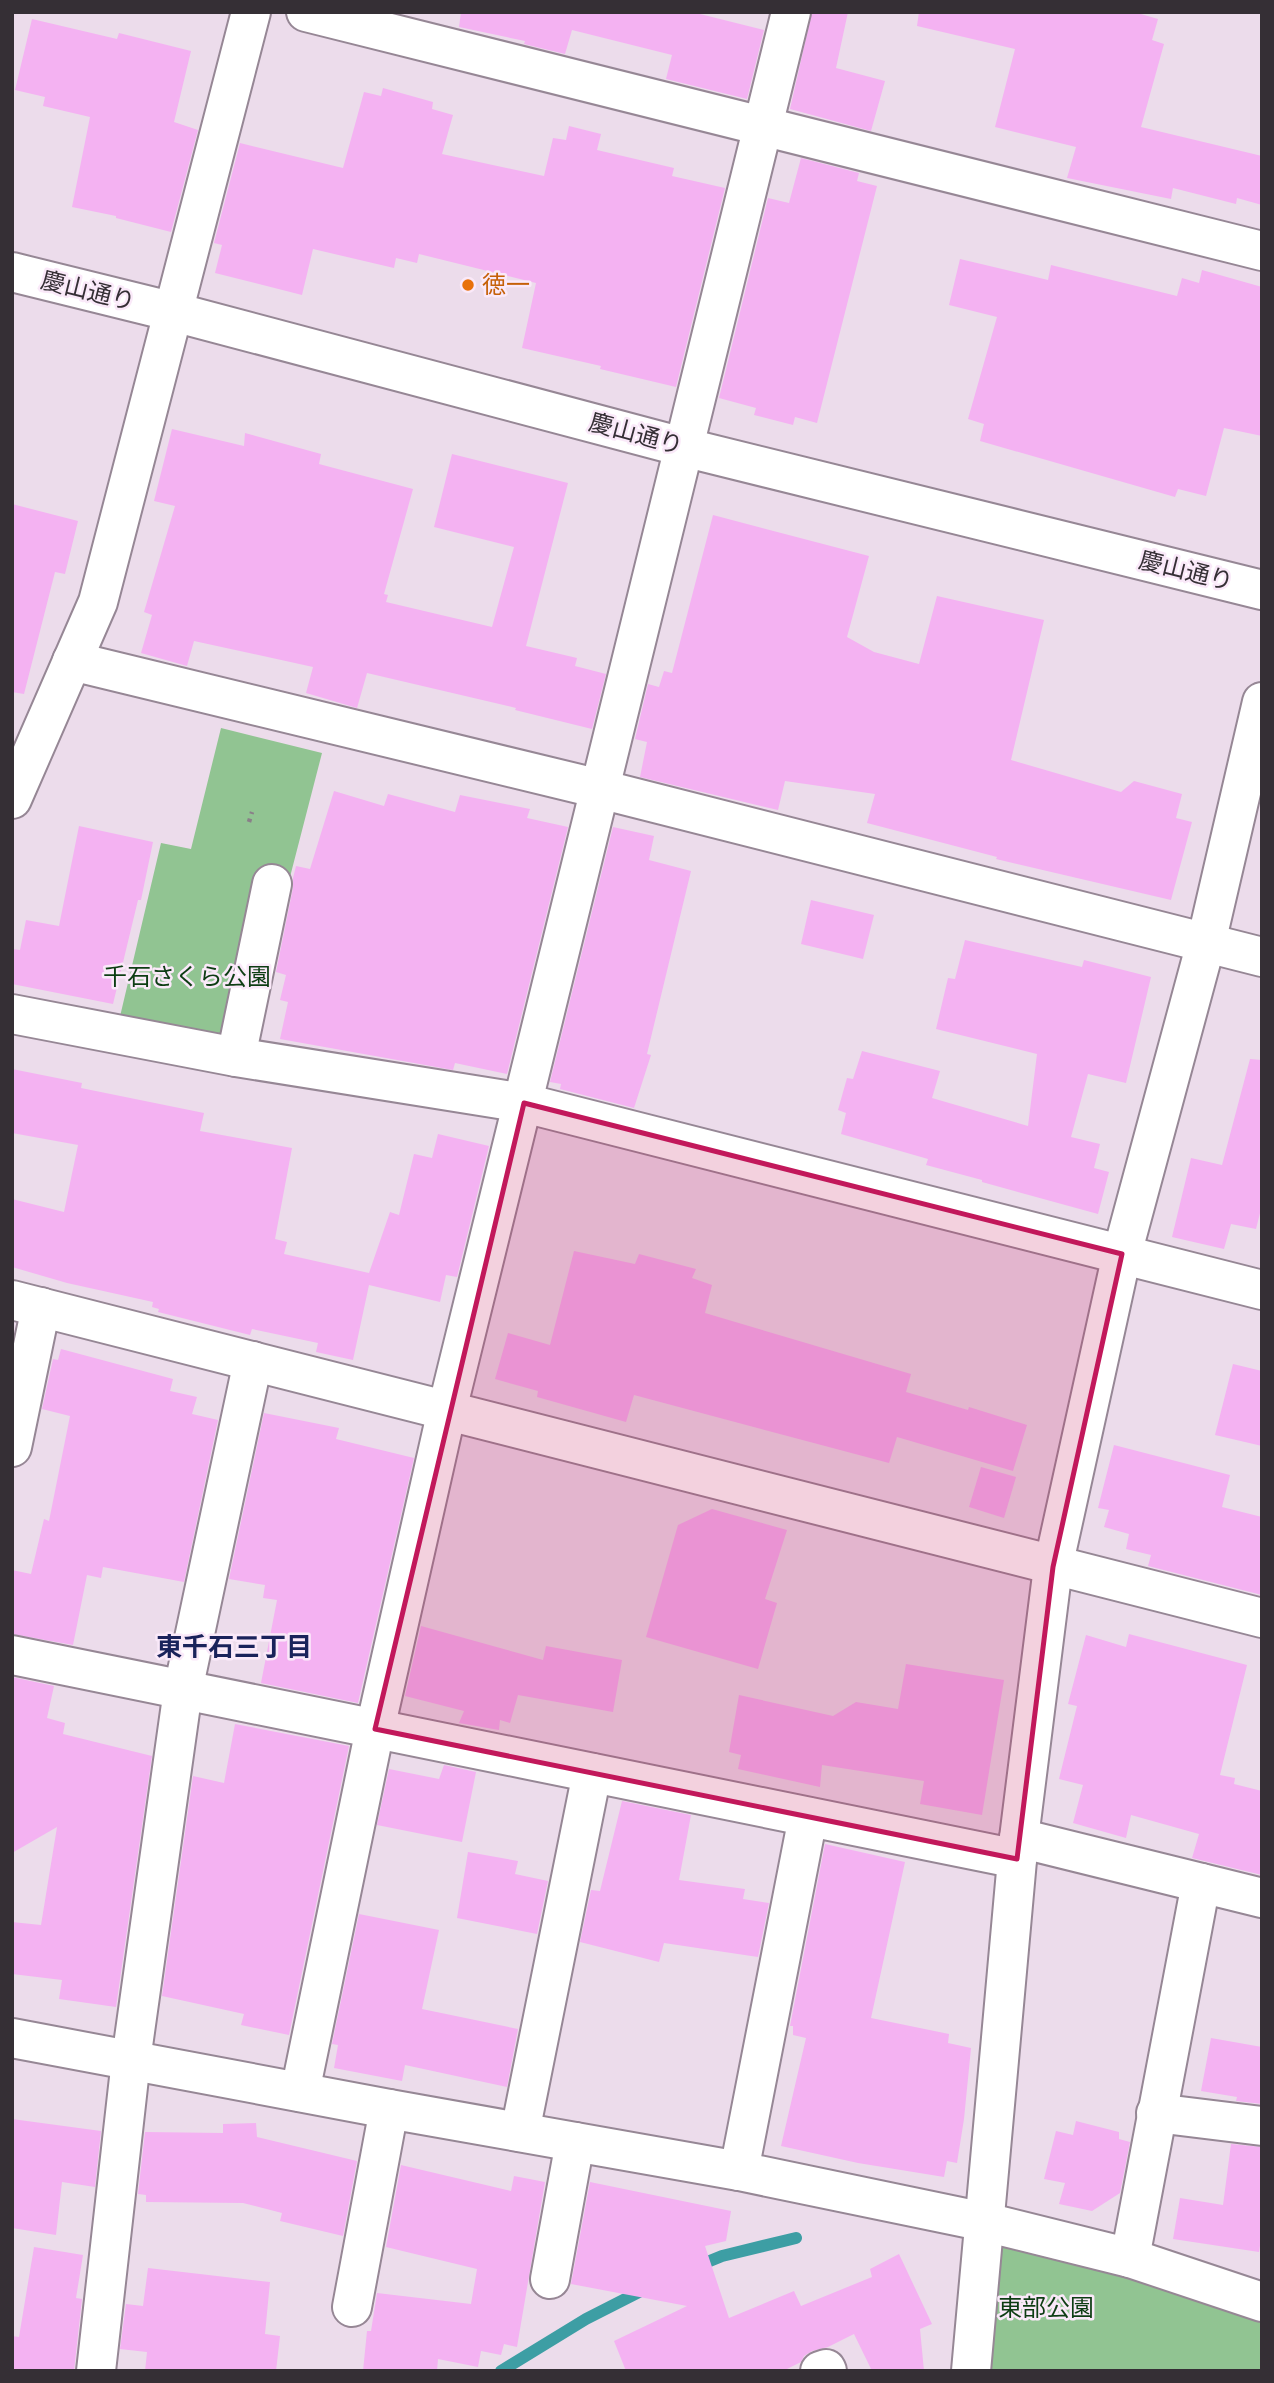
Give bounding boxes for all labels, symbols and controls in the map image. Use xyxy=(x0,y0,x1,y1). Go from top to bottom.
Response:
street label: 慶山通り xyxy=(38,265,138,316)
place label: 徳一 xyxy=(482,270,530,299)
marker: 徳一 xyxy=(460,277,476,293)
street label: 慶山通り xyxy=(586,407,686,460)
street label: 慶山通り xyxy=(1136,545,1236,596)
park label: 千石さくら公園 xyxy=(103,962,271,991)
district label: 東千石三丁目 xyxy=(156,1631,312,1663)
park label: 東部公園 xyxy=(998,2293,1094,2322)

